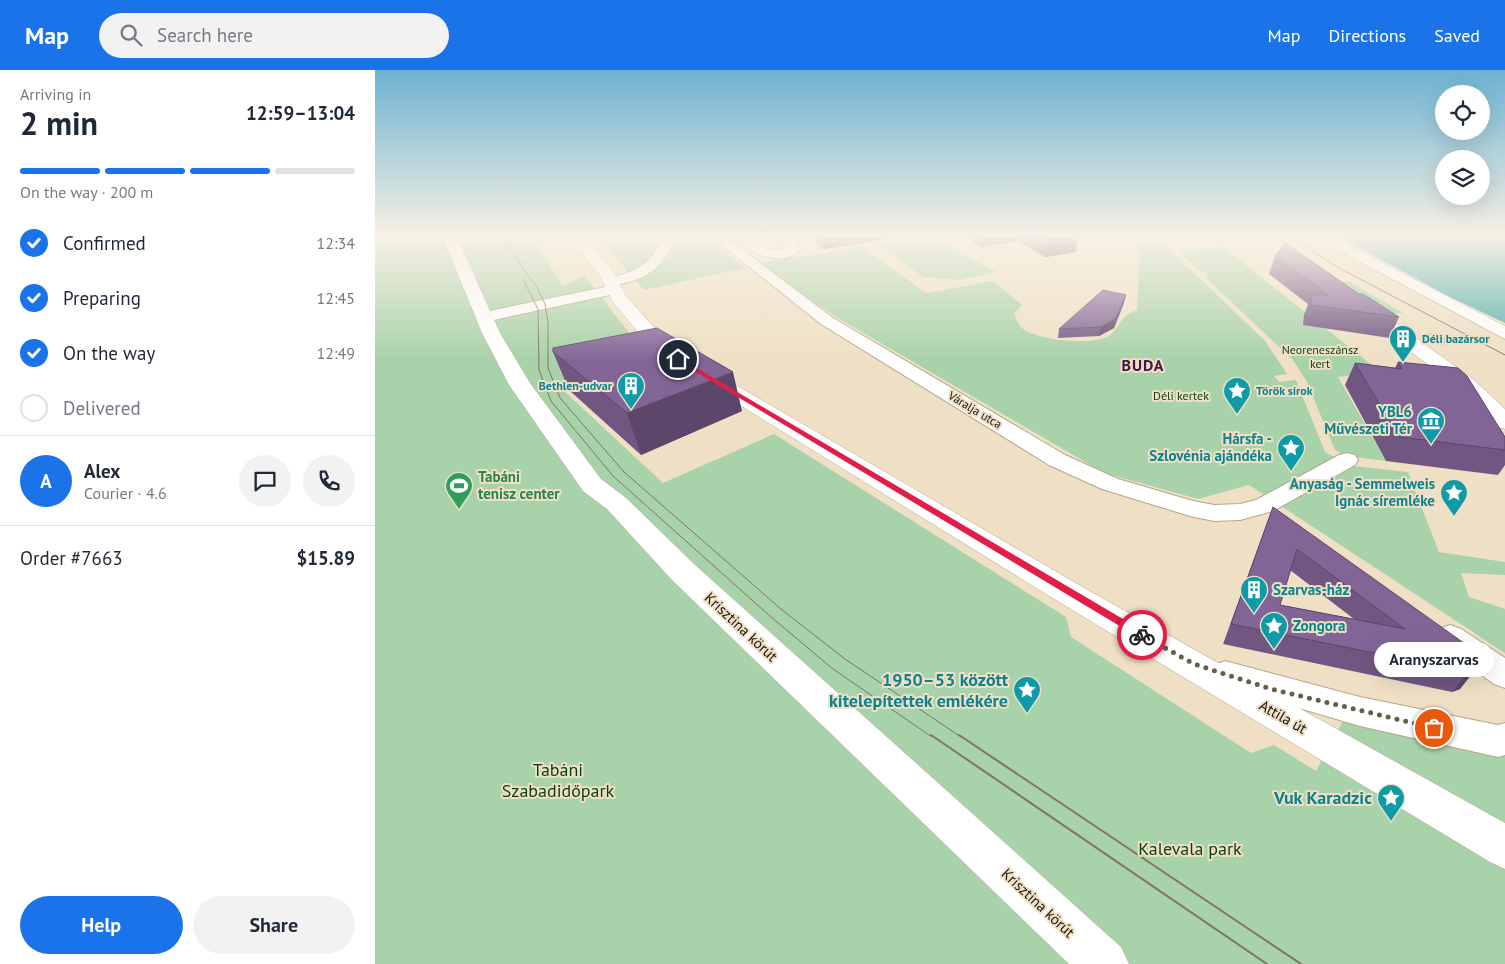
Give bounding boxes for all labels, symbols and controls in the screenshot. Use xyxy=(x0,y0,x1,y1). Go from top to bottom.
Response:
search box xyxy=(99,13,449,58)
text: Map xyxy=(25,20,69,51)
icon: search xyxy=(117,21,145,49)
text: Search here xyxy=(157,23,253,47)
text: Map xyxy=(1268,24,1300,47)
text: Directions xyxy=(1328,24,1406,47)
text: Saved xyxy=(1434,24,1480,47)
text: Arriving in xyxy=(20,84,91,104)
map controls xyxy=(1435,85,1490,205)
button: locate xyxy=(1435,85,1490,140)
text: 12:59–13:04 xyxy=(246,101,355,125)
text: 2 min xyxy=(20,102,98,144)
button: layers xyxy=(1435,150,1490,205)
text: On the way · 200 m xyxy=(20,182,153,202)
icon: check xyxy=(20,229,48,257)
text: Confirmed xyxy=(63,231,146,255)
text: 12:34 xyxy=(317,233,355,253)
icon: check xyxy=(20,284,48,312)
text: Preparing xyxy=(63,286,141,310)
text: 12:45 xyxy=(317,288,355,308)
building icon: Déli bazársor xyxy=(1388,324,1418,363)
place label: Déli bazársor xyxy=(1422,331,1490,346)
pin xyxy=(657,338,699,380)
icon: check xyxy=(20,339,48,367)
text: On the way xyxy=(63,341,155,365)
park label: Neoreneszánsz kert xyxy=(1282,342,1358,371)
text: 12:49 xyxy=(317,343,355,363)
icon: home xyxy=(664,345,692,373)
district label: BUDA xyxy=(1121,355,1165,375)
building icon: Bethlen-udvar xyxy=(616,371,646,410)
place icon: Török sírok xyxy=(1222,376,1252,415)
place label: Bethlen-udvar xyxy=(539,378,613,393)
place label: Török sírok xyxy=(1256,383,1313,398)
street label: Váralja utca xyxy=(945,387,1005,431)
park label: Déli kertek xyxy=(1153,388,1209,403)
text: Delivered xyxy=(63,396,141,420)
place label: YBL6 Művészeti Tér xyxy=(1324,402,1413,438)
museum icon: YBL6 Művészeti Tér xyxy=(1416,406,1446,445)
place label: Hársfa - Szlovénia ajándéka xyxy=(1149,429,1272,465)
place icon: Hársfa - Szlovénia ajándéka xyxy=(1276,433,1306,472)
button: chat xyxy=(239,455,291,507)
button: phone xyxy=(303,455,355,507)
text: Alex xyxy=(84,459,120,483)
place label: Tabáni tenisz center xyxy=(478,467,560,503)
text: A xyxy=(40,469,52,493)
sports icon: Tabáni tenisz center xyxy=(444,471,474,510)
place label: Anyaság - Semmelweis Ignác síremléke xyxy=(1290,474,1435,510)
place icon: Anyaság - Semmelweis Ignác síremléke xyxy=(1439,478,1469,517)
text: Courier · 4.6 xyxy=(84,483,167,503)
text: Order #7663 xyxy=(20,546,123,570)
text: $15.89 xyxy=(296,546,355,570)
building icon: Szarvas-ház xyxy=(1239,575,1269,614)
place label: Szarvas-ház xyxy=(1273,580,1349,599)
street label: Krisztina körút xyxy=(701,588,782,665)
courier xyxy=(1117,610,1167,660)
place icon: Zongora xyxy=(1259,611,1289,650)
place label: Zongora xyxy=(1293,616,1346,635)
icon: bike xyxy=(1128,621,1156,649)
callout: Aranyszarvas xyxy=(1374,643,1494,678)
text: Aranyszarvas xyxy=(1389,649,1479,669)
place label: 1950–53 között kitelepítettek emlékére xyxy=(829,668,1009,712)
place icon: 1950–53 között kitelepítettek emlékére xyxy=(1012,675,1042,714)
street label: Attila út xyxy=(1256,695,1310,738)
pin xyxy=(1413,707,1455,749)
icon: bag xyxy=(1420,714,1448,742)
park label: Tabáni Szabadidőpark xyxy=(502,758,615,802)
place icon: Vuk Karadzic xyxy=(1376,783,1406,822)
place label: Vuk Karadzic xyxy=(1273,786,1372,809)
park label: Kalevala park xyxy=(1138,837,1242,860)
street label: Krisztina körút xyxy=(998,864,1079,941)
button: Help xyxy=(20,896,183,954)
button: Share xyxy=(193,896,355,954)

